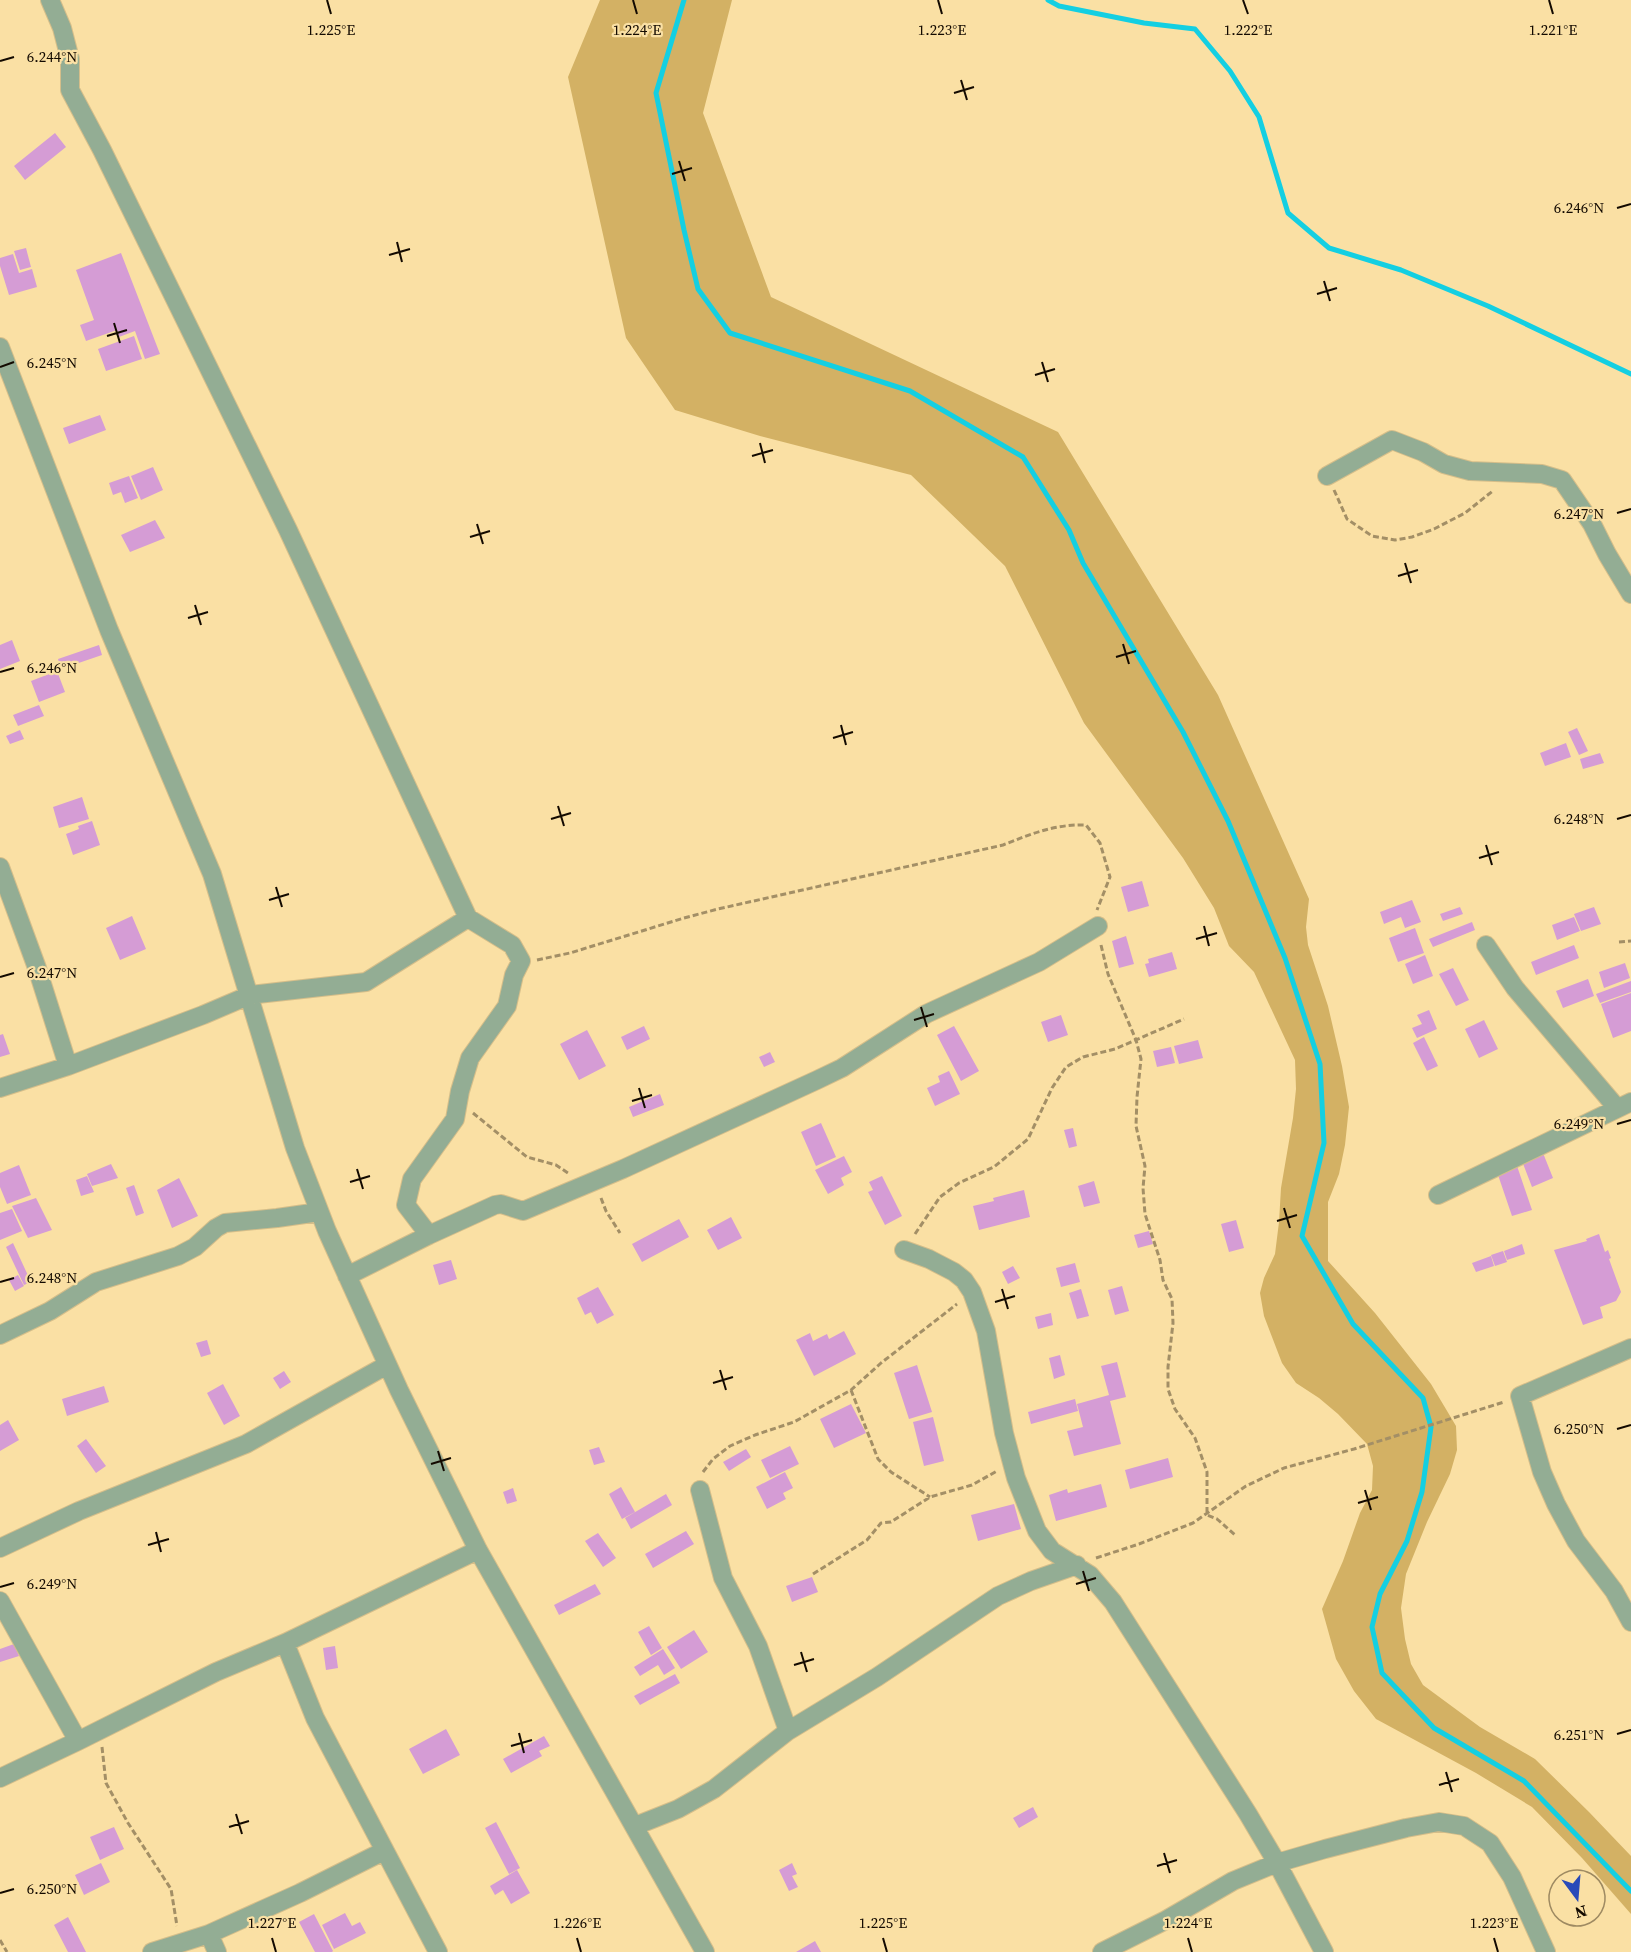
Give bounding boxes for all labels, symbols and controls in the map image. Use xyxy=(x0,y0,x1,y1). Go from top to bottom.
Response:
text: 1.225°E xyxy=(307,19,355,40)
text: 1.224°E xyxy=(613,19,661,40)
text: 1.223°E xyxy=(918,19,966,40)
text: 1.222°E xyxy=(1224,19,1272,40)
text: 1.221°E xyxy=(1529,19,1577,40)
text: 6.244°N xyxy=(27,46,77,67)
text: 6.246°N xyxy=(1554,197,1604,218)
text: 6.245°N xyxy=(27,352,77,373)
text: 6.247°N xyxy=(1554,503,1604,524)
text: 6.246°N xyxy=(27,657,77,678)
text: 6.248°N xyxy=(1554,808,1604,829)
text: 6.247°N xyxy=(27,962,77,983)
text: 6.249°N xyxy=(1554,1113,1604,1134)
text: 6.248°N xyxy=(27,1267,77,1288)
text: 6.250°N xyxy=(1554,1418,1604,1439)
text: 6.249°N xyxy=(27,1573,77,1594)
text: 6.251°N xyxy=(1554,1724,1604,1745)
north arrow xyxy=(1547,1868,1607,1928)
text: 6.250°N xyxy=(27,1878,77,1899)
text: N xyxy=(1572,1900,1590,1925)
text: 1.227°E xyxy=(248,1912,296,1933)
text: 1.226°E xyxy=(553,1912,601,1933)
text: 1.225°E xyxy=(859,1912,907,1933)
text: 1.224°E xyxy=(1164,1912,1212,1933)
text: 1.223°E xyxy=(1470,1912,1518,1933)

